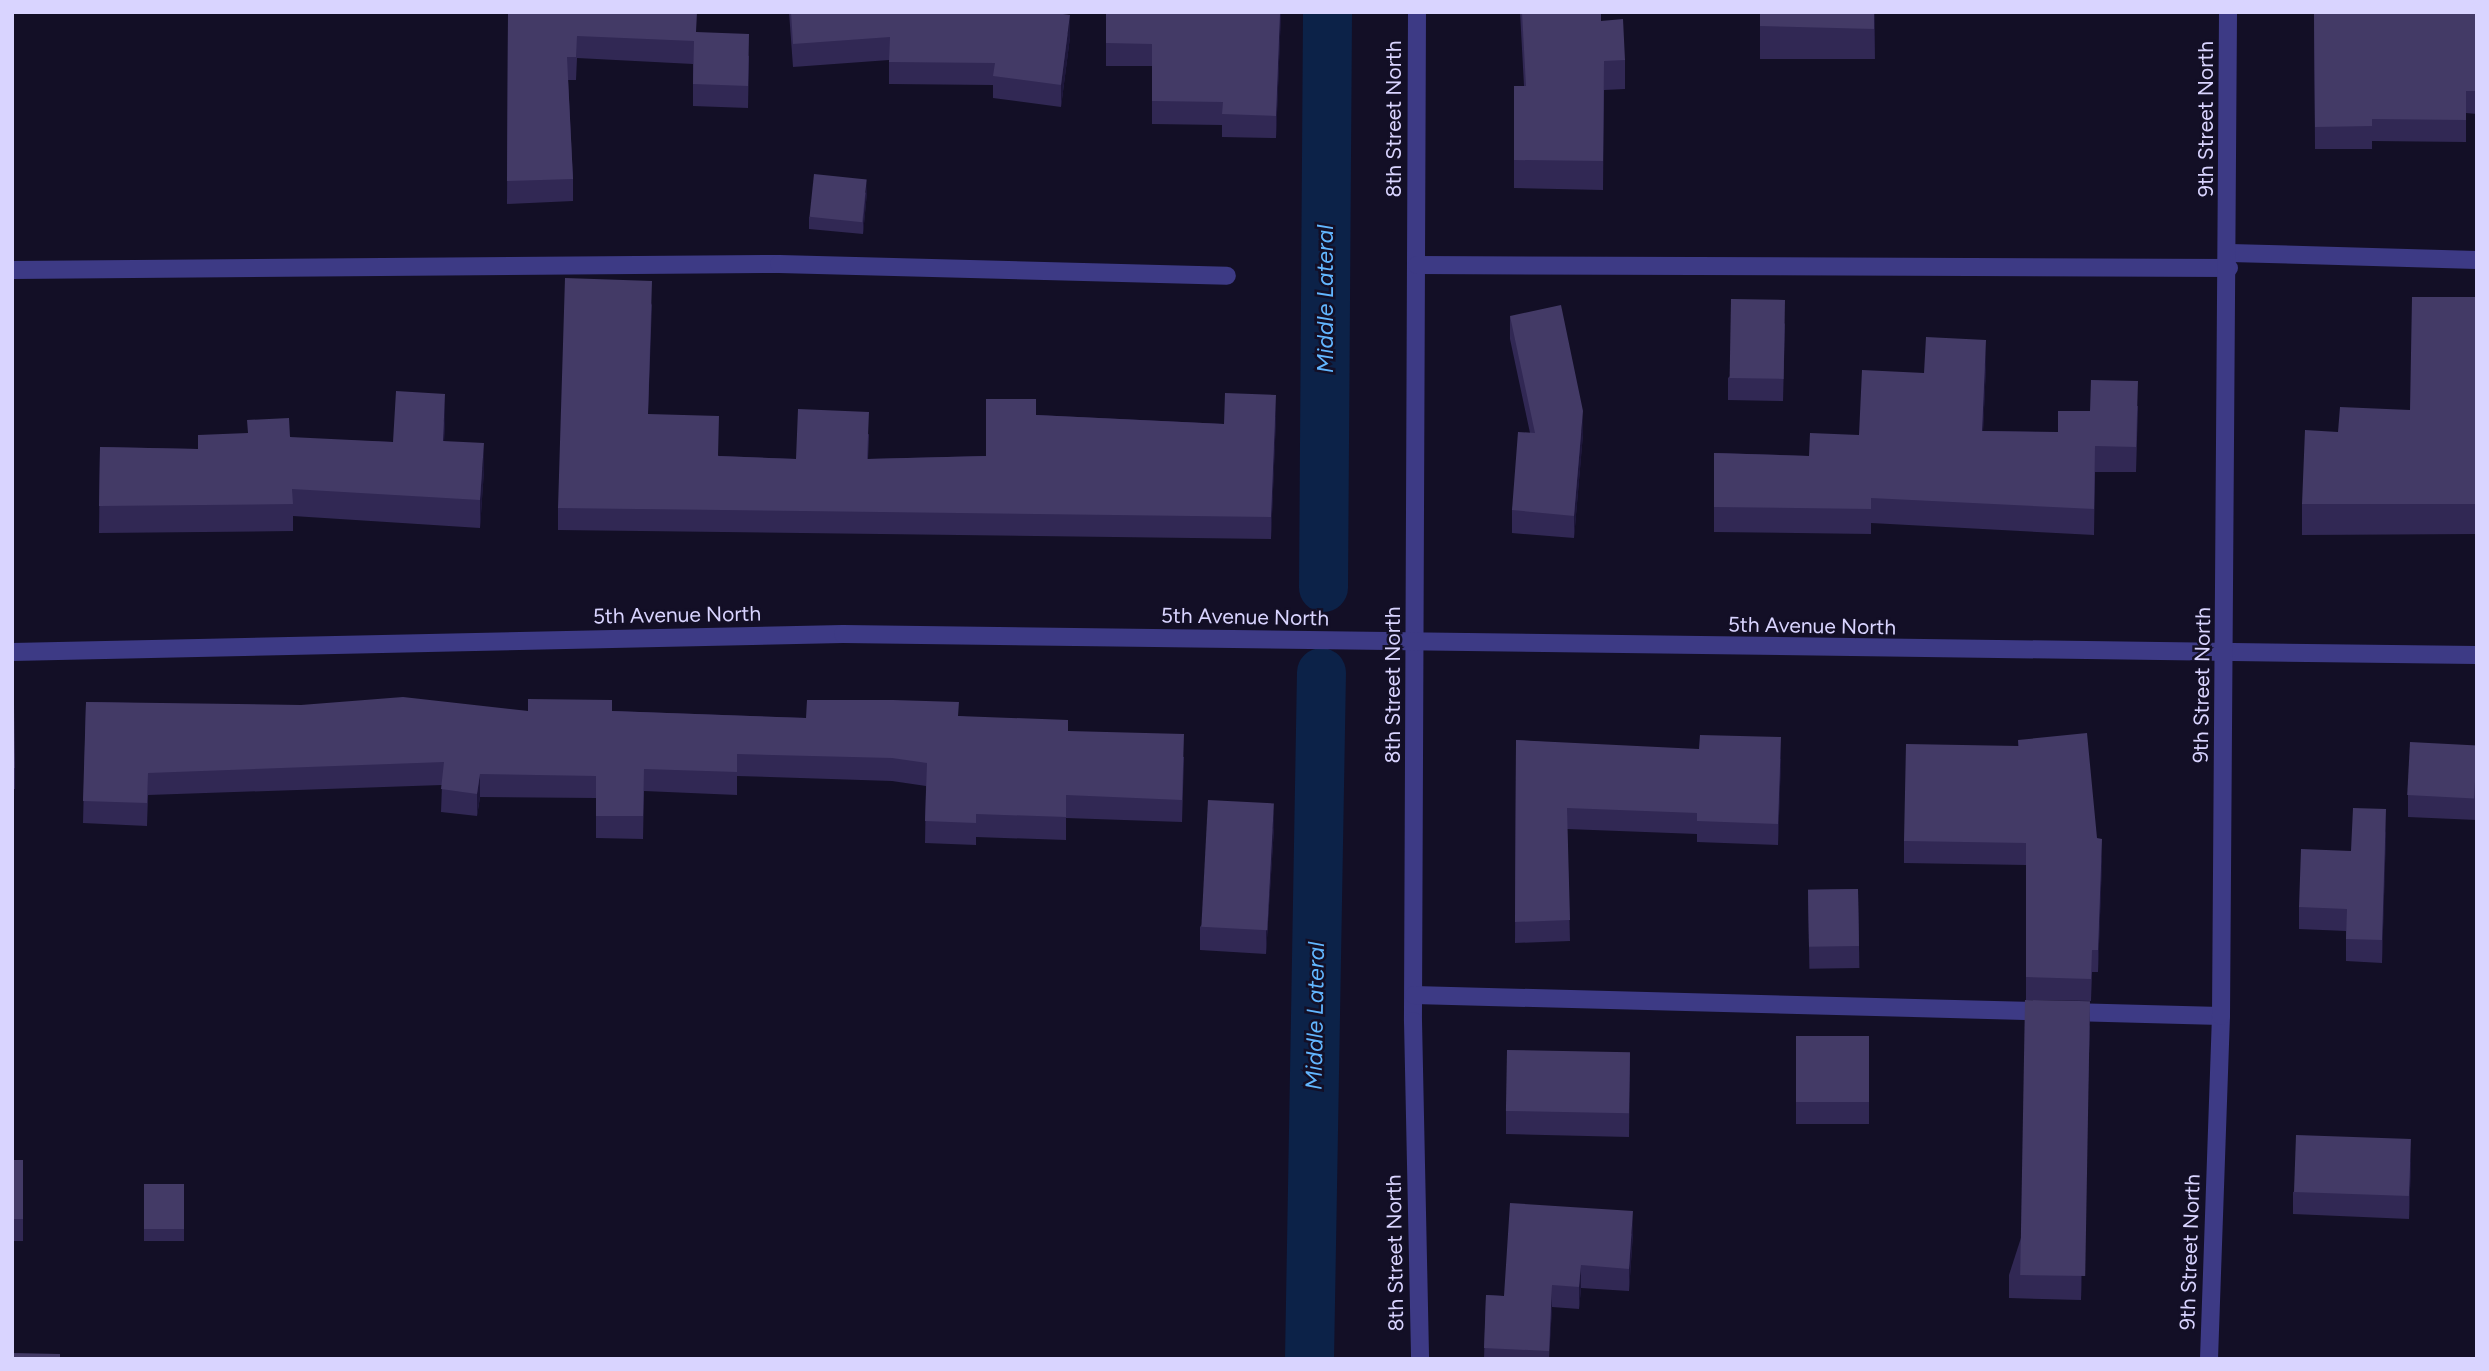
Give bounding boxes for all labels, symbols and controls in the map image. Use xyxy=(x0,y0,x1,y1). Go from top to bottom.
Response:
street label: 8th Street North xyxy=(1381,41,1407,197)
street label: 9th Street North xyxy=(2193,41,2219,197)
water label: Middle Lateral xyxy=(1311,225,1339,373)
street label: 5th Avenue North xyxy=(593,601,761,629)
street label: 5th Avenue North xyxy=(1161,603,1329,631)
street label: 8th Street North xyxy=(1380,607,1406,763)
street label: 9th Street North xyxy=(2188,607,2216,763)
street label: 5th Avenue North xyxy=(1728,612,1896,640)
water label: Middle Lateral xyxy=(1300,942,1330,1090)
street label: 8th Street North xyxy=(1381,1174,1409,1332)
street label: 9th Street North xyxy=(2175,1174,2205,1330)

